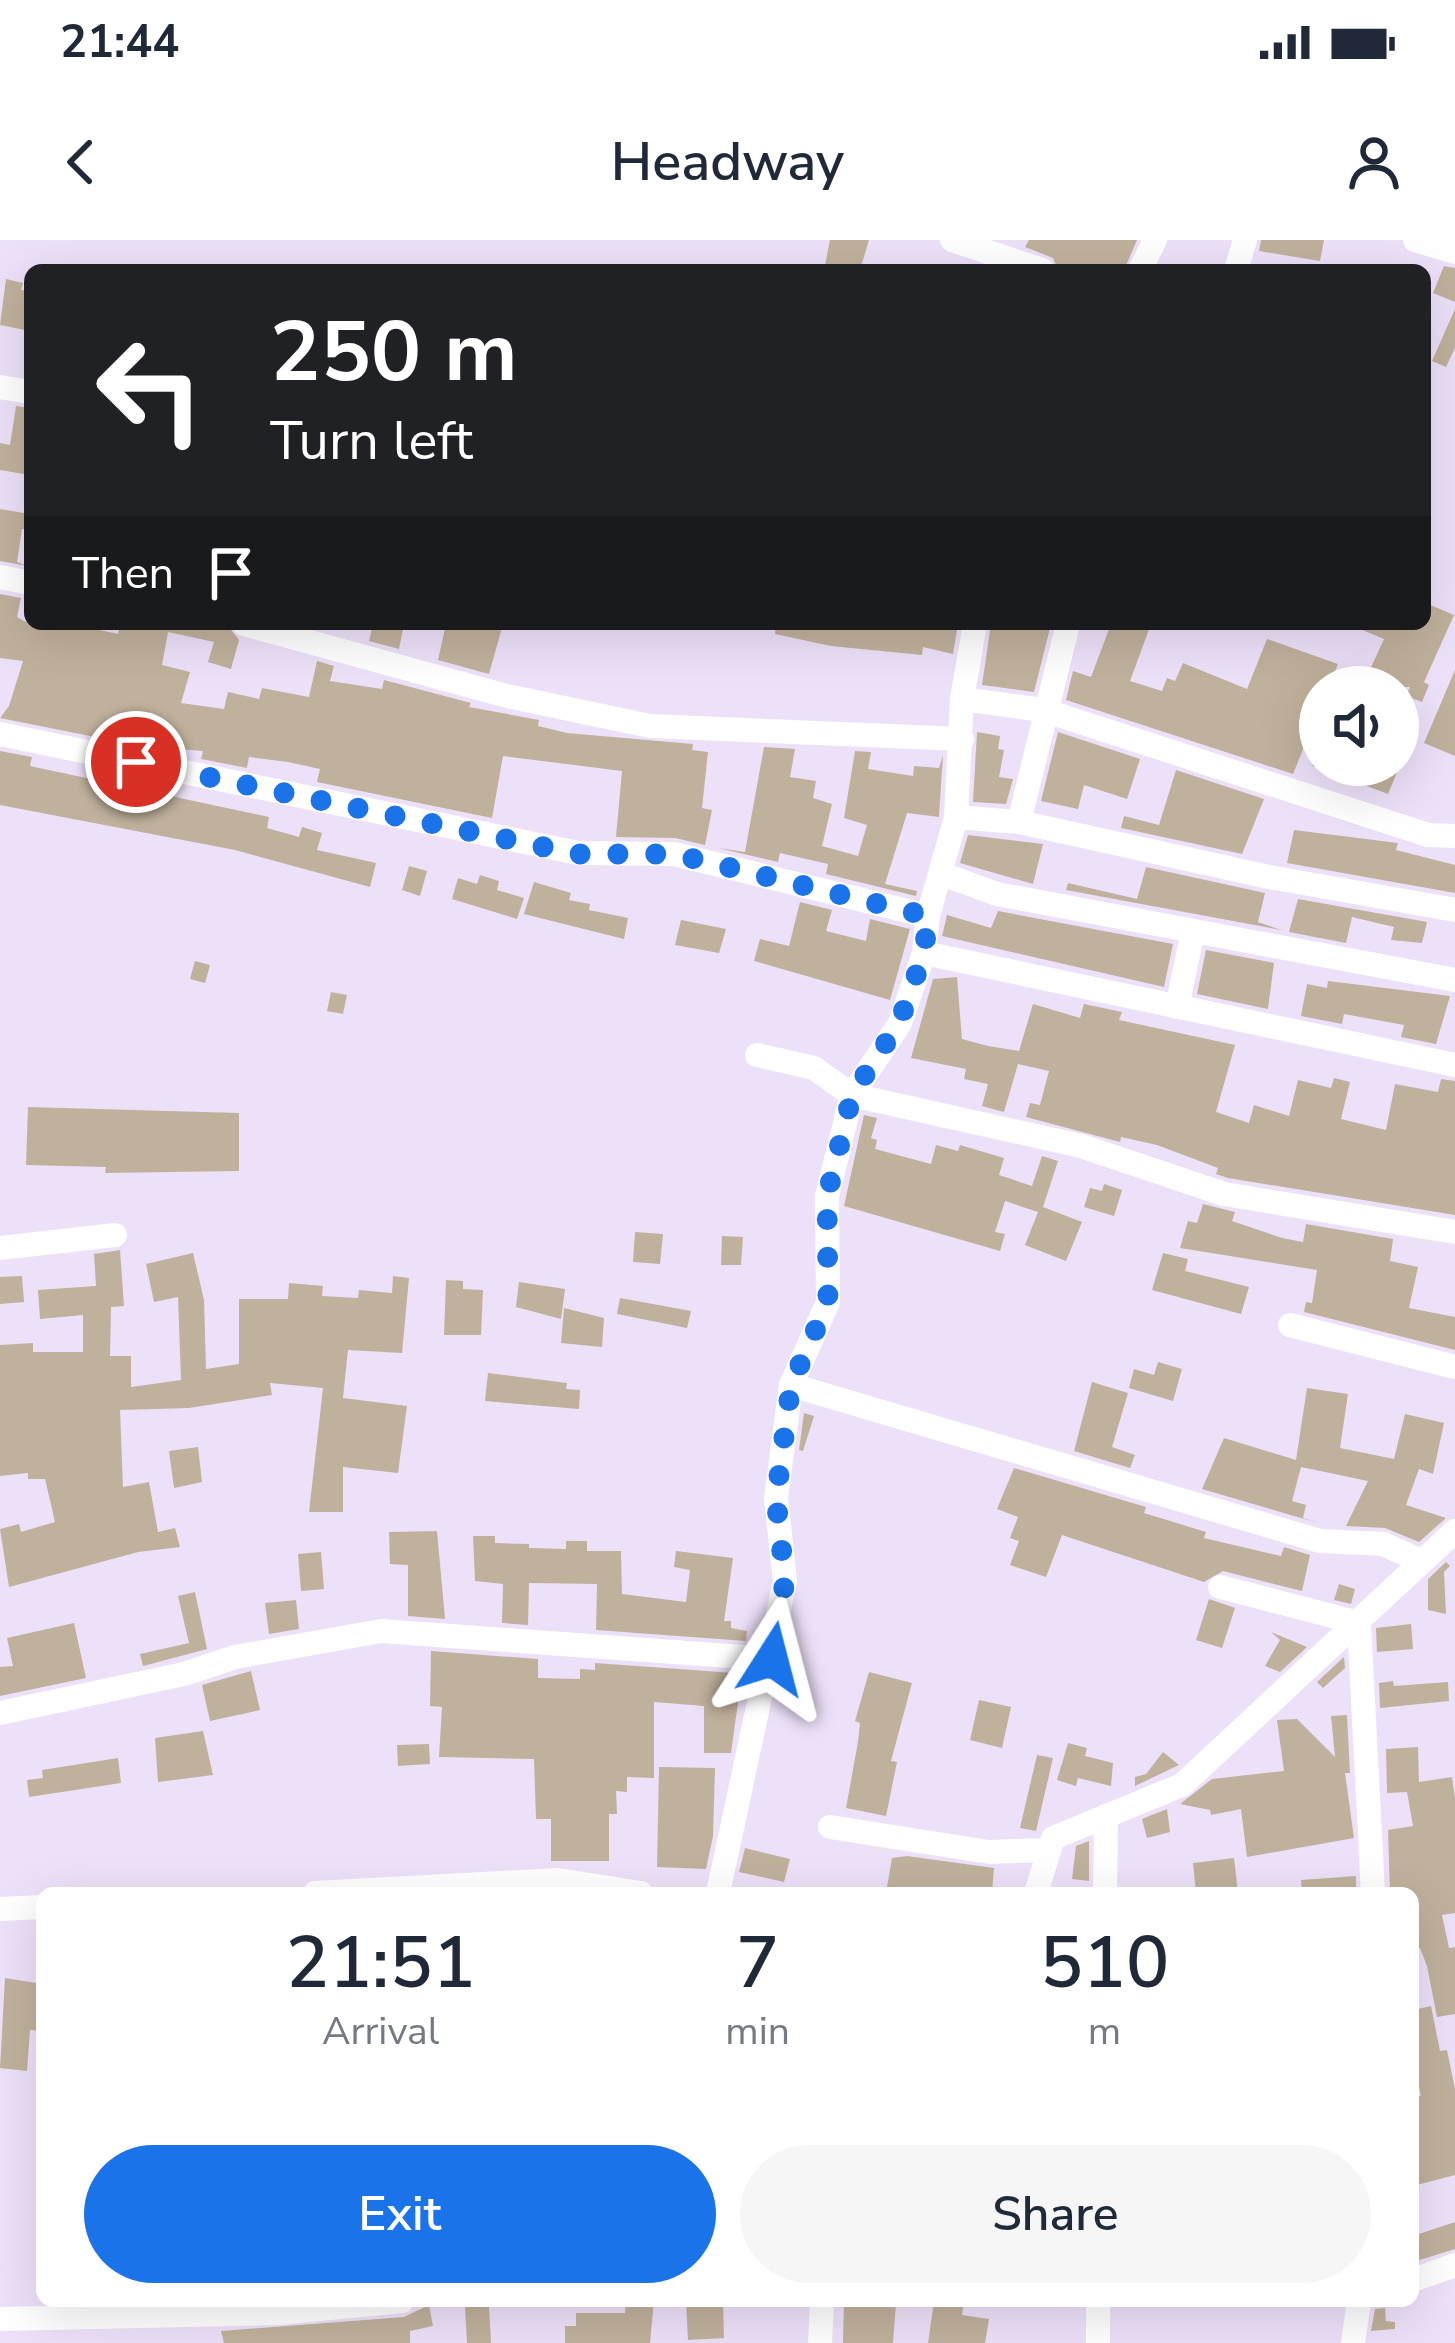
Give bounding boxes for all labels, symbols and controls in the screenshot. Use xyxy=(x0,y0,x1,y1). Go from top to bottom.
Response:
text: 21:44 xyxy=(60,12,179,73)
text: Headway xyxy=(611,125,844,199)
icon: back xyxy=(48,129,114,195)
icon: person xyxy=(1341,129,1407,195)
text: 250 m xyxy=(270,295,518,410)
icon: left xyxy=(72,312,228,468)
text: Turn left xyxy=(270,404,473,478)
icon: arrive xyxy=(198,540,264,606)
text: Then xyxy=(72,543,174,604)
map controls xyxy=(1299,666,1419,786)
button: sound xyxy=(1299,666,1419,786)
pin xyxy=(85,711,187,813)
icon: arrive xyxy=(103,729,169,795)
position arrow xyxy=(709,1596,835,1722)
text: 21:51 xyxy=(286,1914,476,2012)
text: 7 xyxy=(736,1914,779,2012)
text: 510 xyxy=(1040,1914,1169,2012)
text: Arrival xyxy=(322,2005,439,2058)
text: min xyxy=(725,2005,790,2058)
text: m xyxy=(1088,2005,1121,2058)
button: Exit xyxy=(84,2145,716,2283)
button: Share xyxy=(740,2145,1371,2283)

